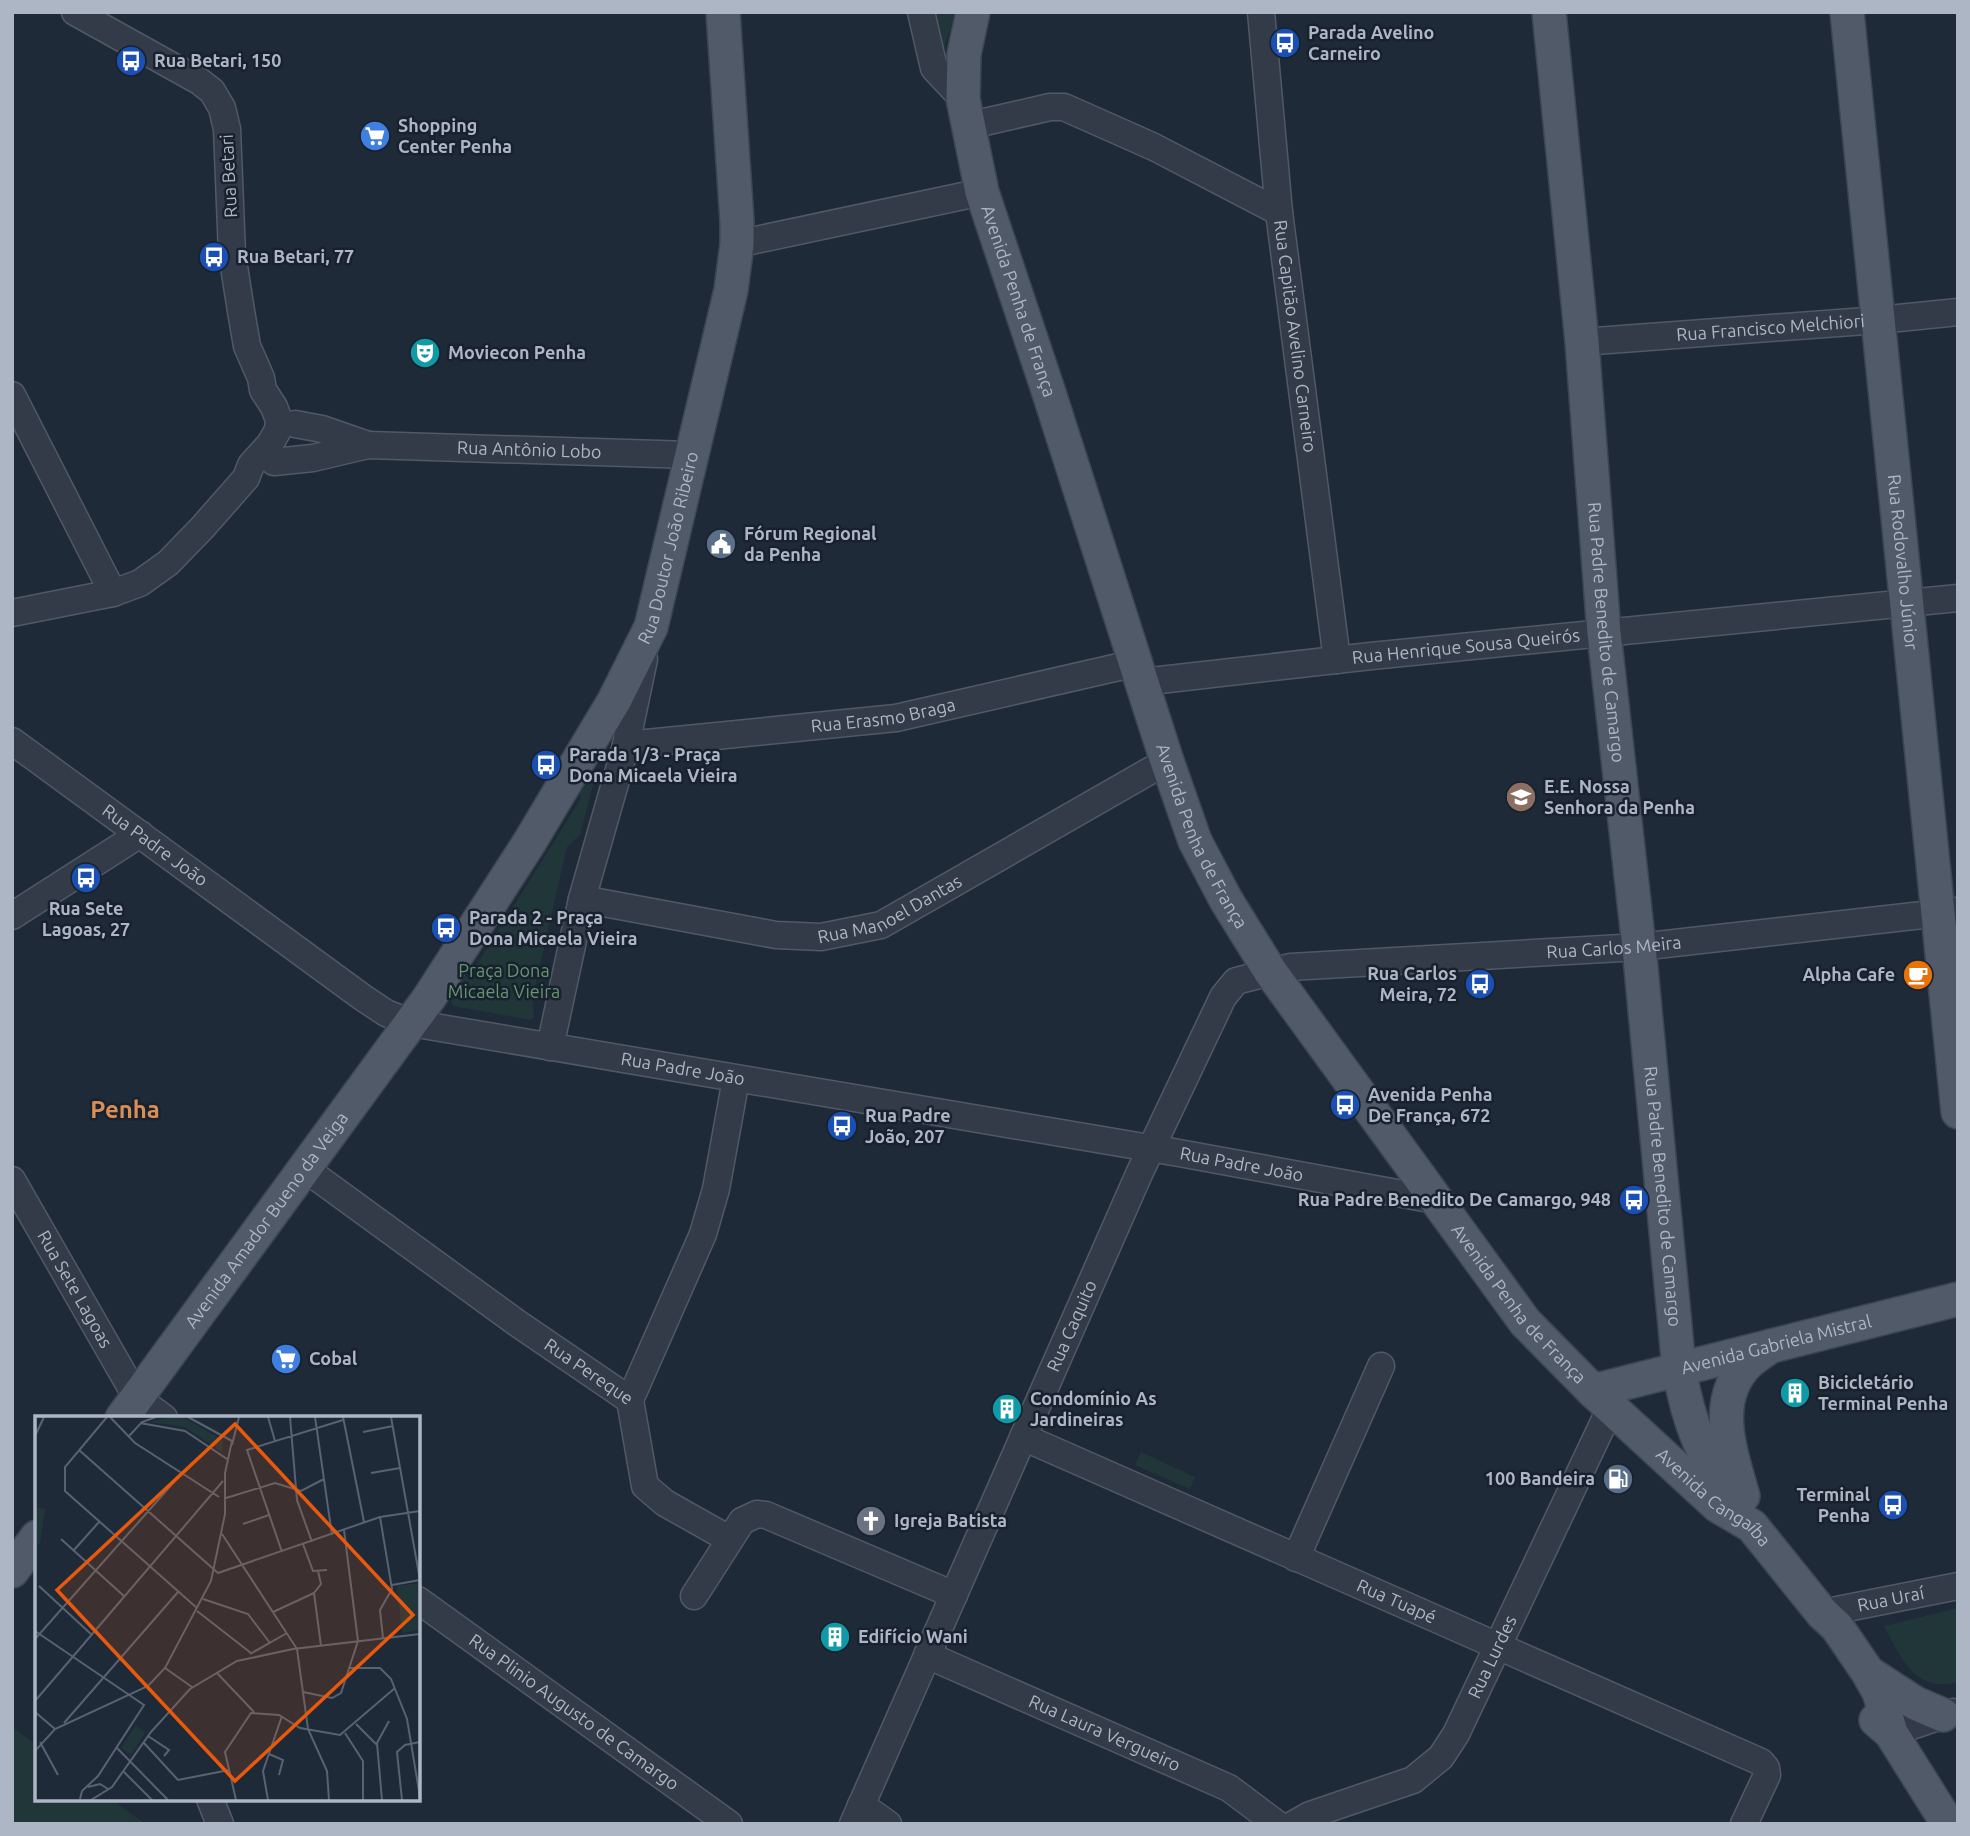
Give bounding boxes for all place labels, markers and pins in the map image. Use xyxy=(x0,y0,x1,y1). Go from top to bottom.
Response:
place label: Parada Avelino Carneiro xyxy=(1308,22,1434,63)
bus stop icon: Parada Avelino Carneiro xyxy=(1268,26,1302,60)
bus stop icon: Rua Betari, 150 xyxy=(114,44,148,78)
place label: Rua Betari, 150 xyxy=(154,50,281,70)
place label: Shopping Center Penha xyxy=(398,115,512,156)
supermarket icon: Shopping Center Penha xyxy=(358,119,392,153)
bus stop icon: Rua Betari, 77 xyxy=(197,240,231,274)
place label: Rua Betari, 77 xyxy=(237,246,354,266)
theatre icon: Moviecon Penha xyxy=(408,336,442,370)
place label: Moviecon Penha xyxy=(448,342,586,362)
place label: Fórum Regional da Penha xyxy=(744,523,877,564)
public building icon: Fórum Regional da Penha xyxy=(704,527,738,561)
place label: Parada 1/3 - Praça Dona Micaela Vieira xyxy=(569,744,737,785)
bus stop icon: Parada 1/3 - Praça Dona Micaela Vieira xyxy=(529,748,563,782)
place label: E.E. Nossa Senhora da Penha xyxy=(1544,776,1695,817)
school or university icon: E.E. Nossa Senhora da Penha xyxy=(1504,780,1538,814)
bus stop icon: Rua Sete Lagoas, 27 xyxy=(69,861,103,895)
place label: Rua Sete Lagoas, 27 xyxy=(42,898,130,939)
place label: Parada 2 - Praça Dona Micaela Vieira xyxy=(469,907,637,948)
bus stop icon: Parada 2 - Praça Dona Micaela Vieira xyxy=(429,911,463,945)
cafe icon: Alpha Cafe xyxy=(1901,958,1935,992)
place label: Rua Carlos Meira, 72 xyxy=(1367,963,1457,1004)
place label: Alpha Cafe xyxy=(1802,964,1895,984)
bus stop icon: Rua Carlos Meira, 72 xyxy=(1463,967,1497,1001)
place label: Avenida Penha De França, 672 xyxy=(1368,1084,1493,1126)
bus stop icon: Avenida Penha De França, 672 xyxy=(1328,1088,1362,1122)
place label: Rua Padre João, 207 xyxy=(865,1105,951,1146)
bus stop icon: Rua Padre João, 207 xyxy=(825,1109,859,1143)
bus stop icon: Rua Padre Benedito De Camargo, 948 xyxy=(1617,1183,1651,1217)
place label: Rua Padre Benedito De Camargo, 948 xyxy=(1298,1189,1611,1209)
supermarket icon: Cobal xyxy=(269,1342,303,1376)
place label: Cobal xyxy=(309,1348,358,1368)
place label: Bicicletário Terminal Penha xyxy=(1818,1372,1948,1413)
building icon: Bicicletário Terminal Penha xyxy=(1778,1376,1812,1410)
place label: Condomínio As Jardineiras xyxy=(1030,1388,1157,1429)
building icon: Condomínio As Jardineiras xyxy=(990,1392,1024,1426)
fuel station icon: 100 Bandeira xyxy=(1601,1462,1635,1496)
place label: 100 Bandeira xyxy=(1485,1468,1595,1488)
place label: Terminal Penha xyxy=(1796,1484,1871,1525)
bus stop icon: Terminal Penha xyxy=(1876,1488,1910,1522)
church icon: Igreja Batista xyxy=(854,1504,888,1538)
place label: Igreja Batista xyxy=(894,1510,1007,1530)
building icon: Edifício Wani xyxy=(818,1620,852,1654)
place label: Edifício Wani xyxy=(858,1626,968,1646)

